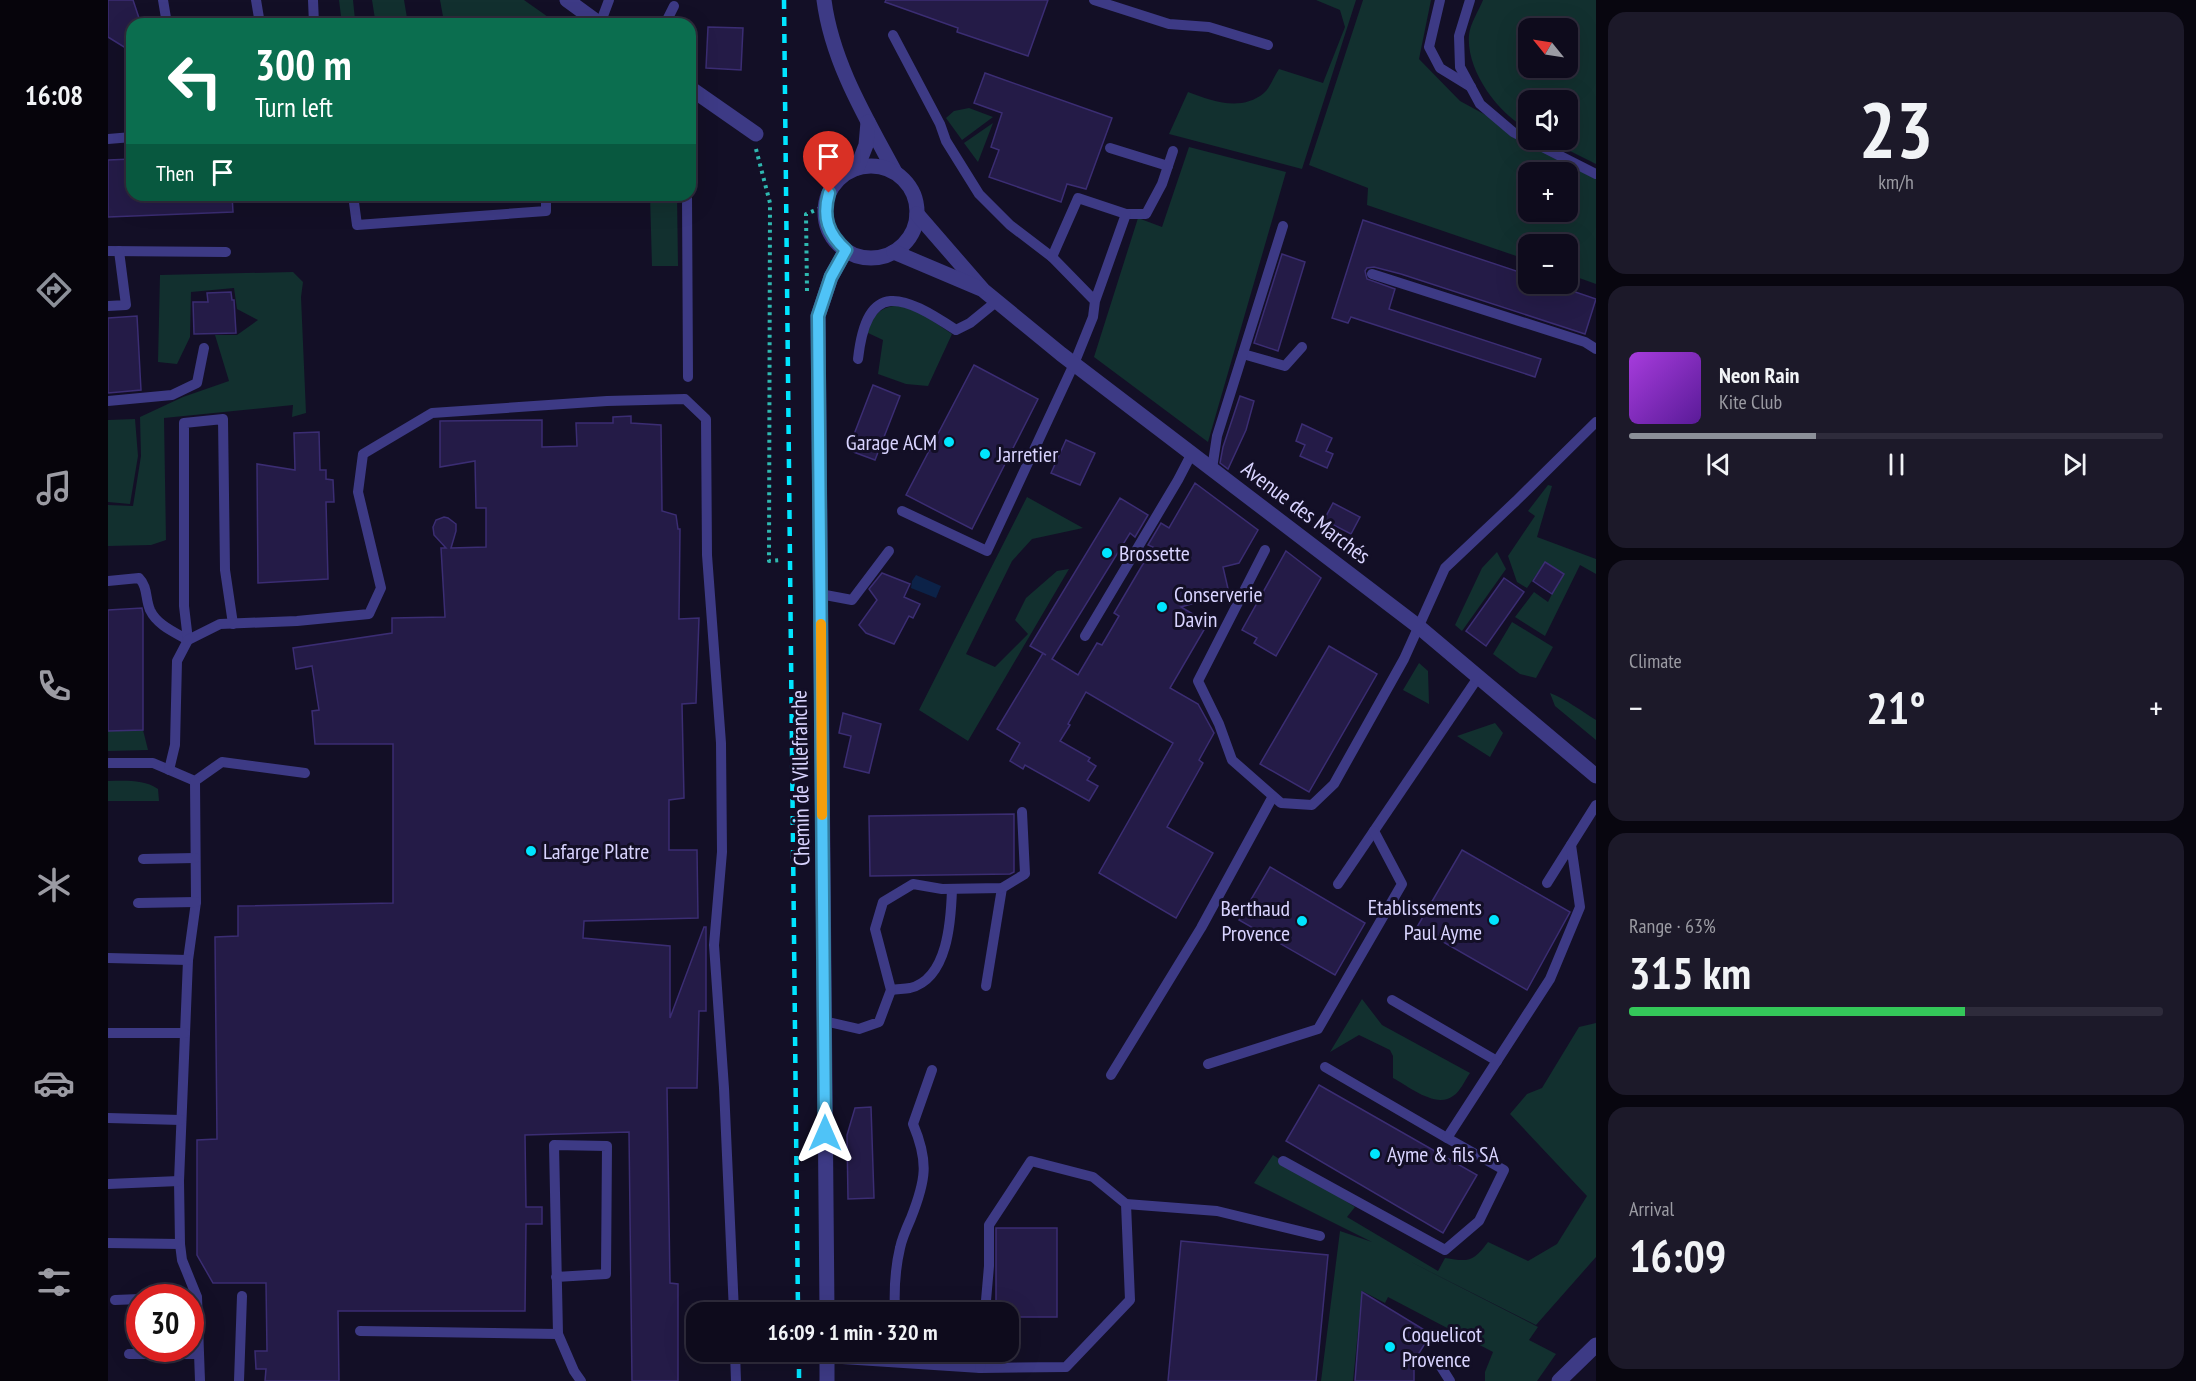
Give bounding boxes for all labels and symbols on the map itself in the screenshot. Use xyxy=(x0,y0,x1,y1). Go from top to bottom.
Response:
north arrow xyxy=(1518,18,1578,78)
pin xyxy=(803,131,854,193)
place label: Garage ACM xyxy=(846,428,937,456)
marker: Garage ACM xyxy=(942,435,956,449)
place label: Jarretier xyxy=(996,440,1058,468)
marker: Jarretier xyxy=(978,447,992,461)
street label: Avenue des Marchés xyxy=(1236,455,1376,569)
place label: Brossette xyxy=(1119,539,1190,567)
marker: Brossette xyxy=(1100,546,1114,560)
place label: Conserverie Davin xyxy=(1174,580,1263,633)
marker: Conserverie Davin xyxy=(1155,600,1169,614)
street label: Chemin de Villefranche xyxy=(784,690,816,866)
place label: Lafarge Platre xyxy=(543,837,649,865)
marker: Lafarge Platre xyxy=(524,844,538,858)
place label: Etablissements Paul Ayme xyxy=(1368,893,1482,946)
place label: Berthaud Provence xyxy=(1220,894,1290,947)
marker: Etablissements Paul Ayme xyxy=(1487,913,1501,927)
marker: Berthaud Provence xyxy=(1295,914,1309,928)
position arrow xyxy=(793,1101,857,1165)
place label: Ayme & fils SA xyxy=(1387,1140,1499,1168)
marker: Ayme & fils SA xyxy=(1368,1147,1382,1161)
speed limit sign: 30 xyxy=(126,1284,204,1362)
place label: Coquelicot Provence xyxy=(1402,1320,1482,1373)
marker: Coquelicot Provence xyxy=(1383,1340,1397,1354)

